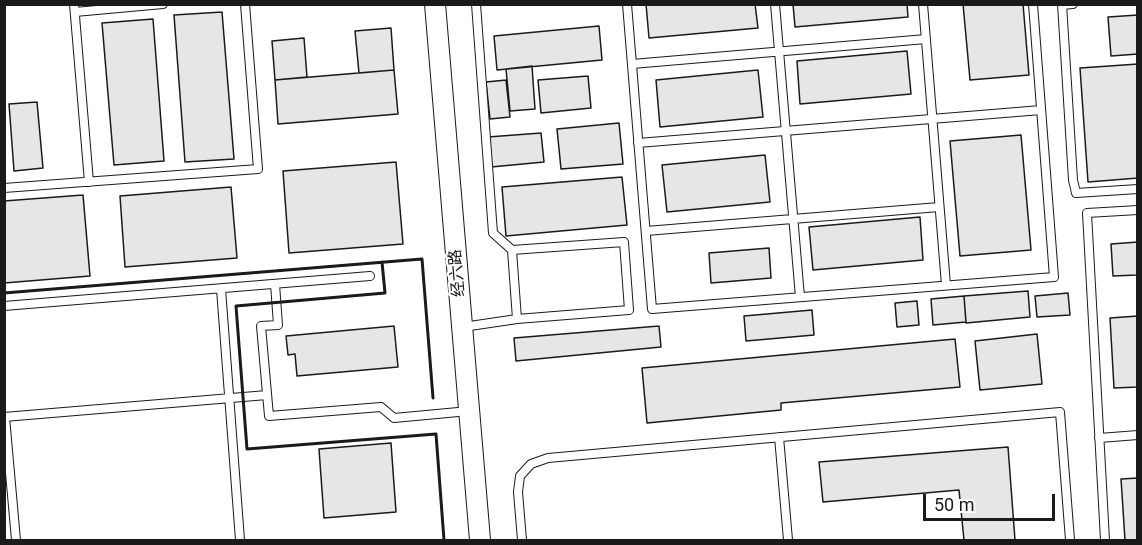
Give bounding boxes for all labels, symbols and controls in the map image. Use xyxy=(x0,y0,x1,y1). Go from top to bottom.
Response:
street label: 经六路 xyxy=(446,248,470,298)
scale bar xyxy=(926,482,1058,520)
text: 50 m xyxy=(934,494,974,515)

